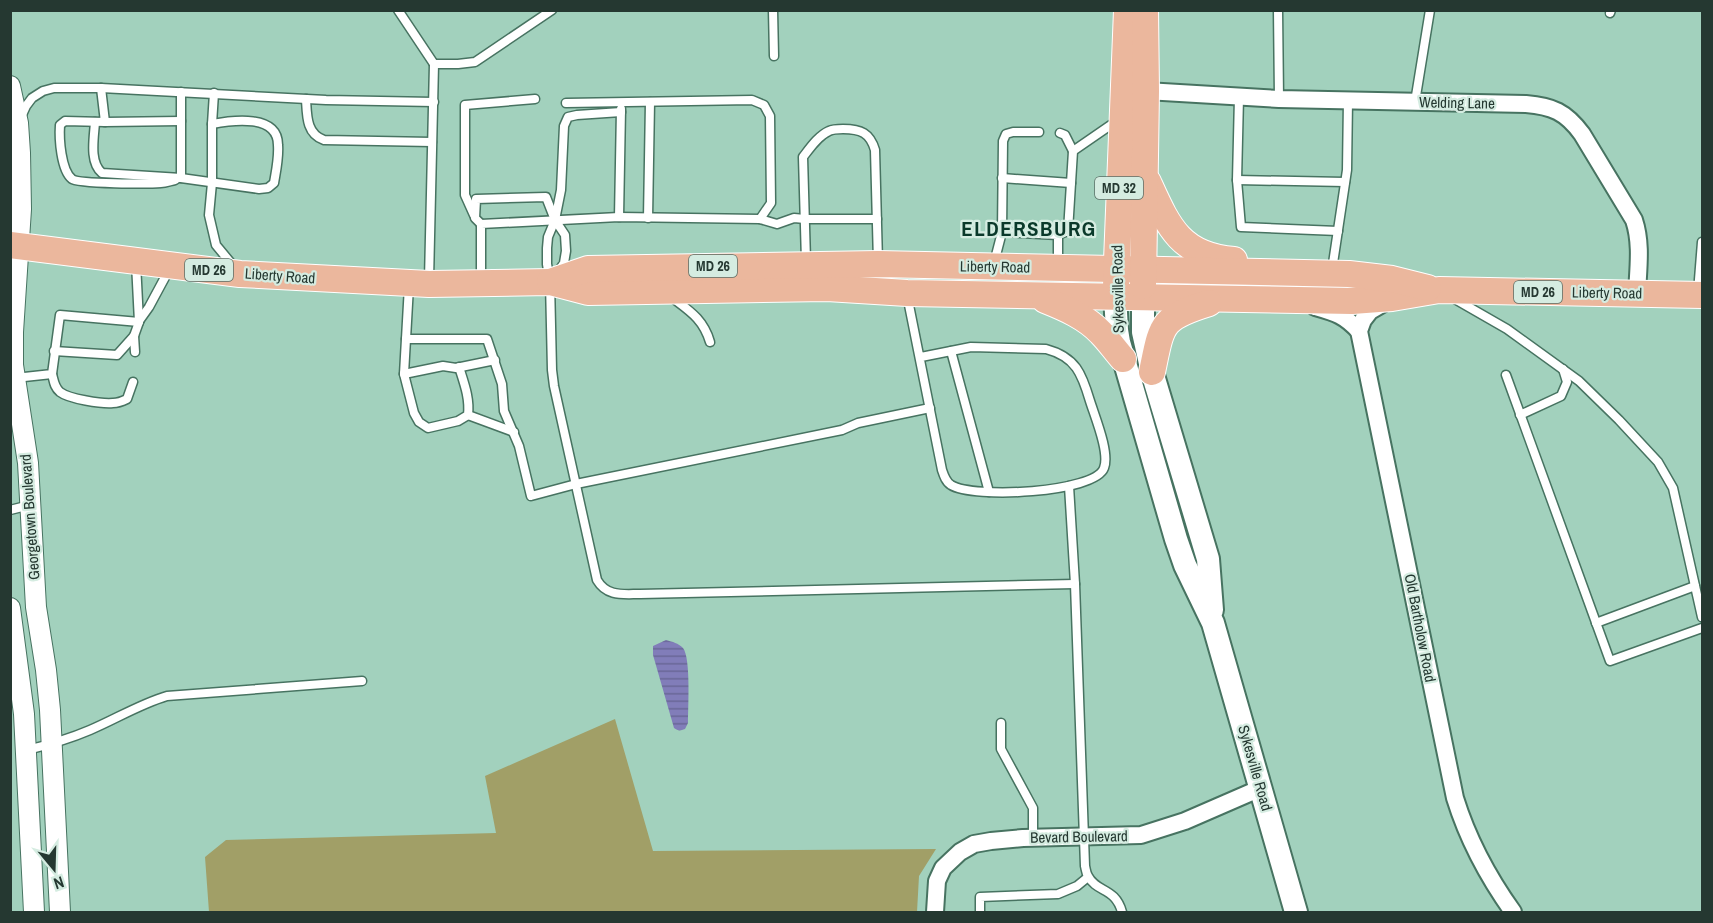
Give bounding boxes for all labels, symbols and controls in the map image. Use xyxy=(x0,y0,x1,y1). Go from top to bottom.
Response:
street label: Welding Lane xyxy=(1419,91,1495,114)
road number: MD 32 xyxy=(1095,177,1143,199)
district label: ELDERSBURG xyxy=(961,214,1097,243)
street label: Sykesville Road xyxy=(1106,245,1129,333)
road number: MD 26 xyxy=(689,255,737,277)
street label: Liberty Road xyxy=(960,255,1030,278)
road number: MD 26 xyxy=(185,259,233,281)
street label: Liberty Road xyxy=(244,263,316,288)
road number: MD 26 xyxy=(1514,281,1562,303)
street label: Liberty Road xyxy=(1572,281,1642,304)
street label: Georgetown Boulevard xyxy=(15,454,44,581)
street label: Old Bartholow Road xyxy=(1400,572,1441,684)
street label: Sykesville Road xyxy=(1233,723,1278,813)
street label: Bevard Boulevard xyxy=(1030,825,1128,848)
north arrow xyxy=(24,839,84,899)
text: N xyxy=(51,871,67,895)

